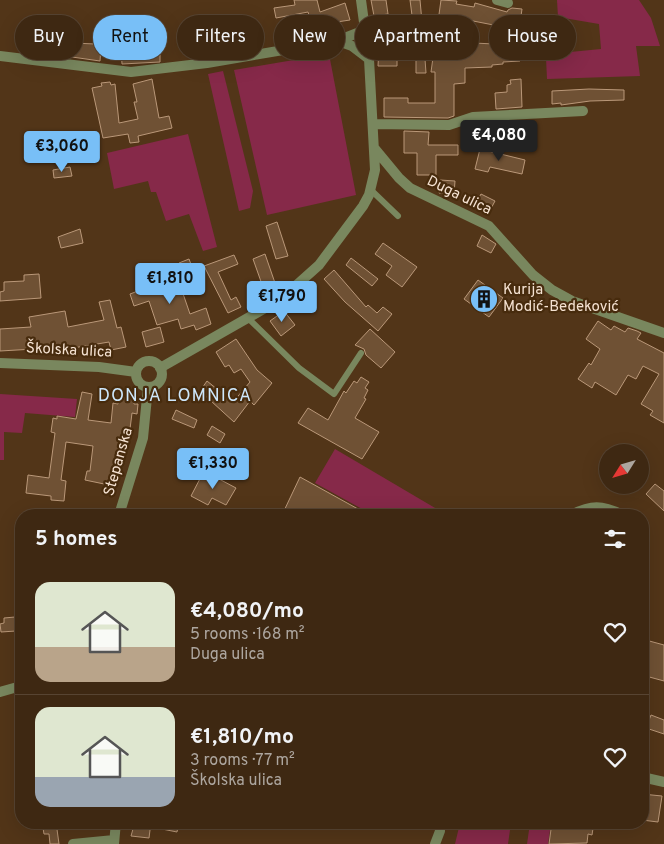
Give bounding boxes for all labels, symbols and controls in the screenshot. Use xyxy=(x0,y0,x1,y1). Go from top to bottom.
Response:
chip: Buy xyxy=(15,15,83,60)
chip: Rent xyxy=(93,15,167,60)
chip: Filters xyxy=(177,15,264,60)
chip: New xyxy=(274,15,345,60)
chip: Apartment xyxy=(355,15,479,60)
chip: House xyxy=(489,15,576,60)
pin: €4,080 xyxy=(458,120,540,162)
text: €4,080 xyxy=(471,126,527,146)
pin: €3,060 xyxy=(21,130,103,173)
text: €3,060 xyxy=(35,137,89,157)
street label: Duga ulica xyxy=(423,172,495,220)
pin: €1,810 xyxy=(129,262,211,305)
text: €1,810 xyxy=(146,269,194,289)
pin: €1,790 xyxy=(241,280,323,323)
place label: Kurija Modić-Bedeković xyxy=(503,281,619,317)
building icon: Kurija Modić-Bedeković xyxy=(469,284,499,314)
text: €1,790 xyxy=(258,287,306,307)
street label: Školska ulica xyxy=(25,337,113,363)
district label: DONJA LOMNICA xyxy=(98,385,252,408)
street label: Stepanska xyxy=(100,426,138,498)
north arrow xyxy=(599,444,649,494)
map controls xyxy=(599,444,649,494)
pin: €1,330 xyxy=(172,448,254,490)
text: €1,330 xyxy=(188,454,238,474)
icon: filters xyxy=(601,525,629,553)
text: 5 homes xyxy=(35,526,118,553)
text: €4,080/mo xyxy=(190,598,304,625)
icon: home xyxy=(75,602,135,662)
icon: heart xyxy=(601,618,629,646)
text: 5 rooms · 168 m² xyxy=(190,625,305,645)
text: Duga ulica xyxy=(190,645,265,665)
text: €1,810/mo xyxy=(190,724,294,751)
icon: home xyxy=(75,727,135,787)
icon: heart xyxy=(601,743,629,771)
text: 3 rooms · 77 m² xyxy=(190,751,295,771)
text: Školska ulica xyxy=(190,771,282,791)

